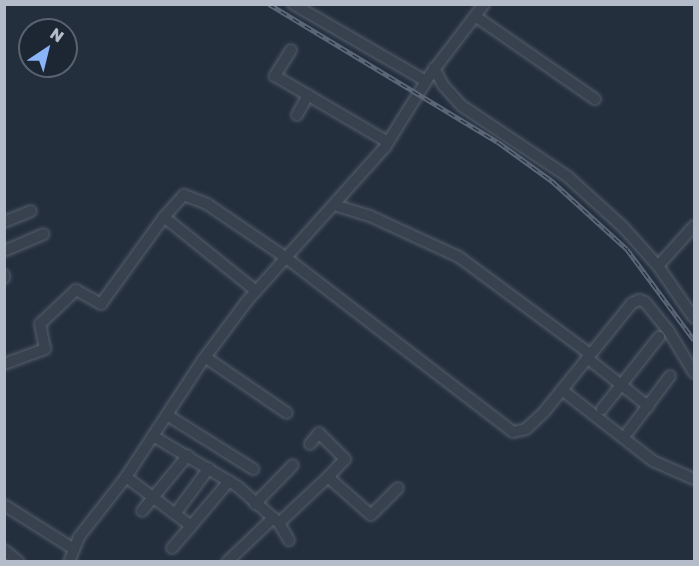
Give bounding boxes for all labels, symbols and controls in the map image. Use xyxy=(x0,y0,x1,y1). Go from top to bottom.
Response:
north arrow xyxy=(18,18,78,78)
text: N xyxy=(46,23,68,47)

